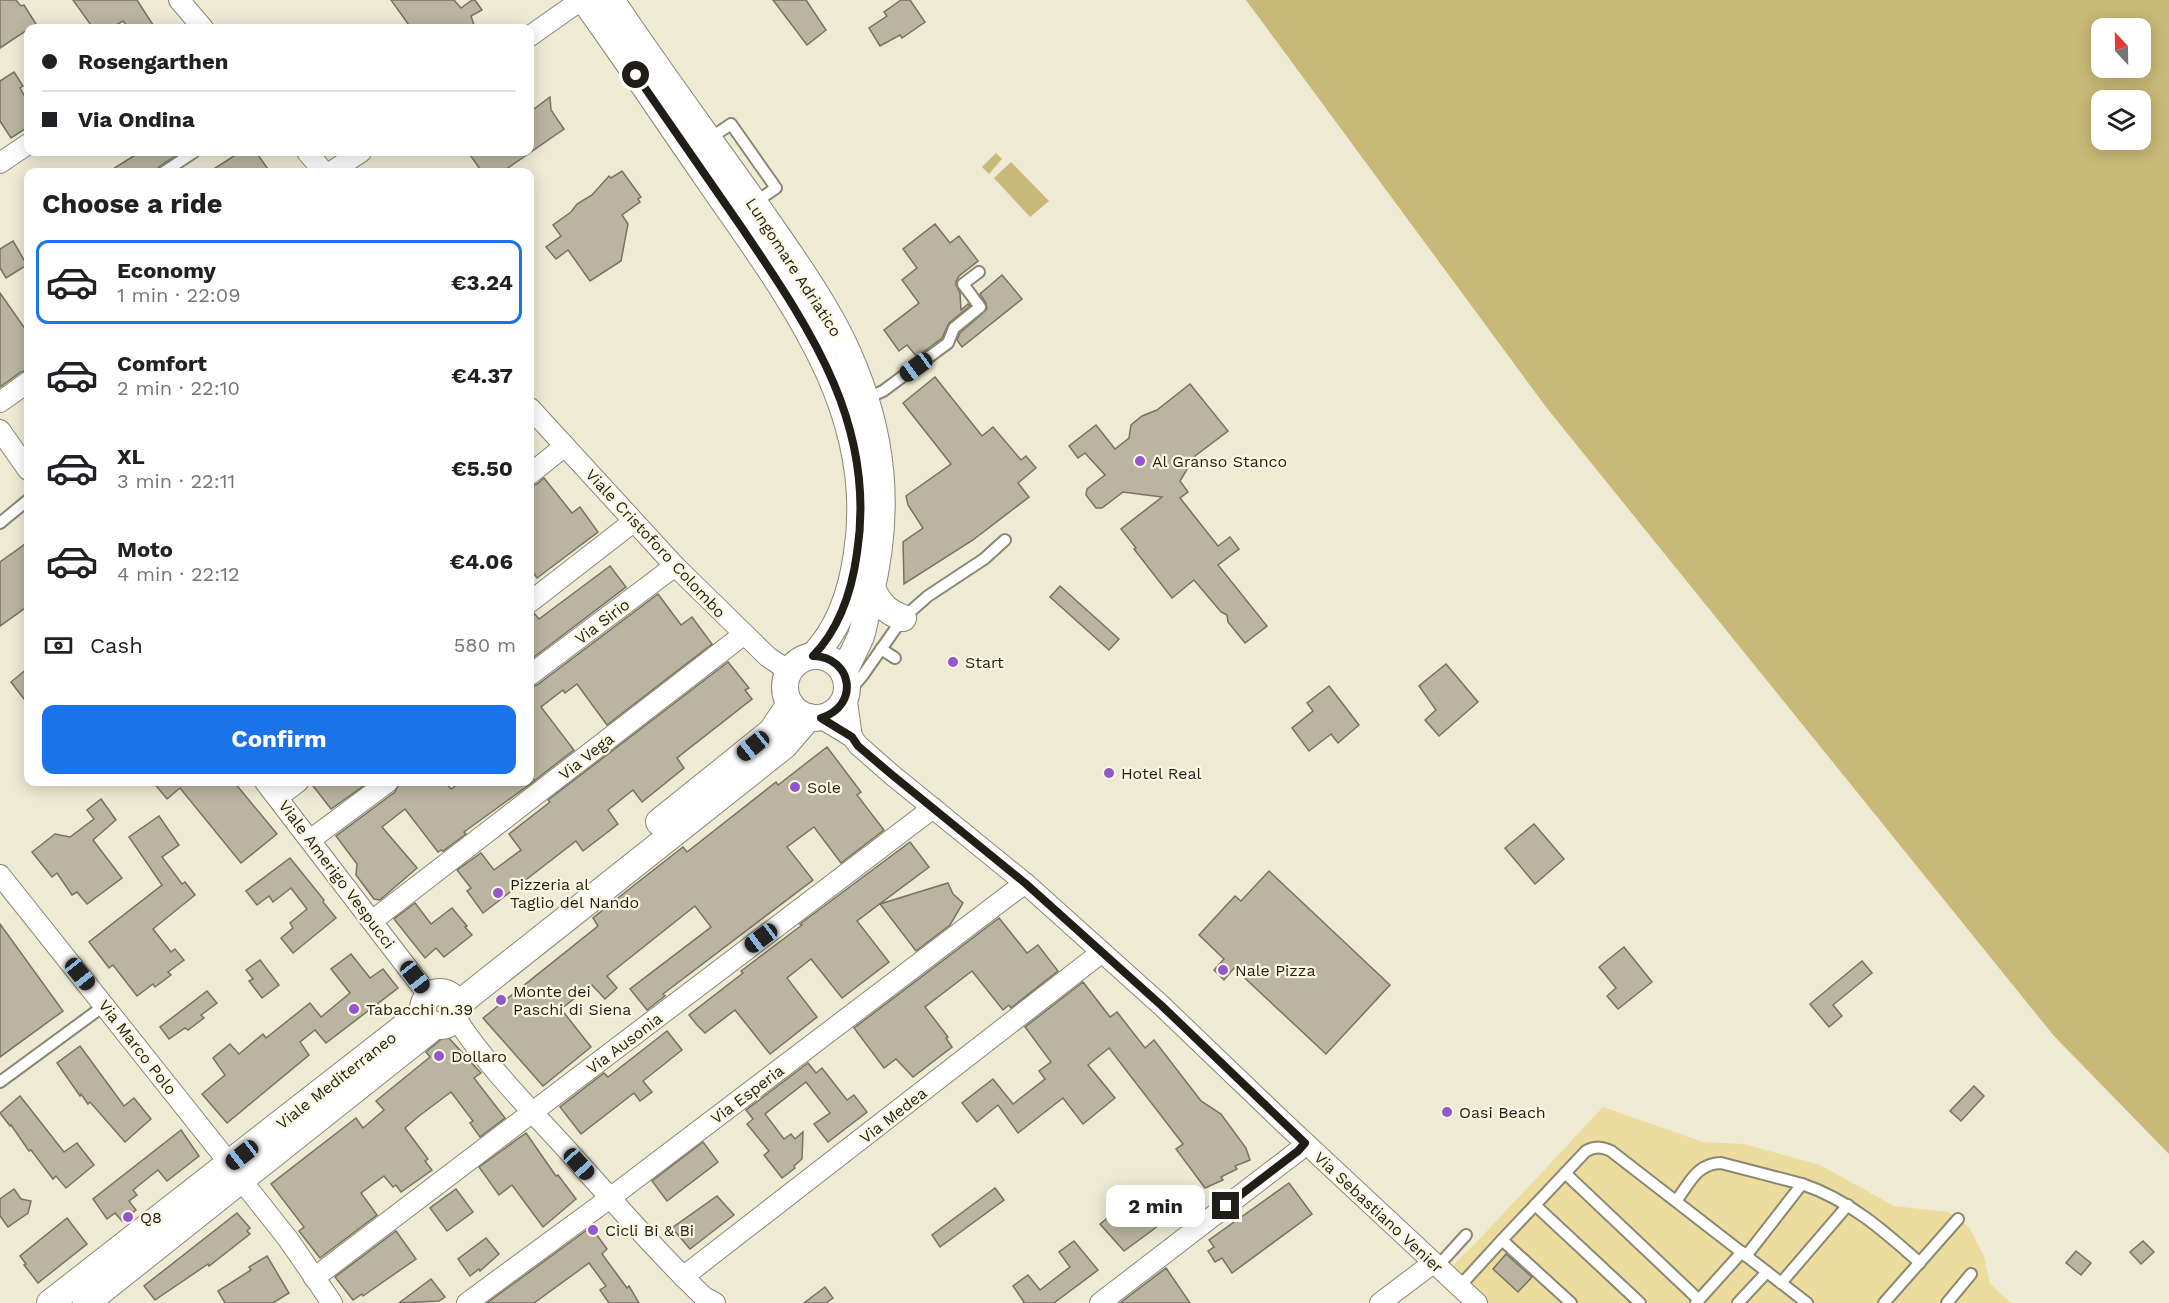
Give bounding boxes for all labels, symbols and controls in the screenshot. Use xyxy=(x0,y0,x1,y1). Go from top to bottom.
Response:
north arrow xyxy=(2091,18,2151,78)
map controls xyxy=(2091,18,2151,150)
text: Rosengarthen xyxy=(78,49,228,74)
route start xyxy=(622,61,649,88)
button: layers xyxy=(2091,90,2151,150)
text: Via Ondina xyxy=(78,107,195,132)
text: Choose a ride xyxy=(42,188,222,220)
street label: Lungomare Adriatico xyxy=(742,194,846,340)
icon: car xyxy=(45,255,99,309)
text: Economy xyxy=(117,258,216,283)
text: €3.24 xyxy=(451,270,513,295)
text: 1 min · 22:09 xyxy=(117,283,241,307)
icon: car xyxy=(45,348,99,402)
car xyxy=(896,349,936,385)
text: Comfort xyxy=(117,351,207,376)
text: €4.37 xyxy=(451,363,513,388)
text: 2 min · 22:10 xyxy=(117,376,240,400)
icon: car xyxy=(45,441,99,495)
text: XL xyxy=(117,444,145,469)
place label: Al Granso Stanco xyxy=(1152,452,1287,471)
marker: Al Granso Stanco xyxy=(1133,454,1147,468)
text: €5.50 xyxy=(451,456,513,481)
street label: Viale Cristoforo Colombo xyxy=(582,465,730,622)
text: 3 min · 22:11 xyxy=(117,469,235,493)
icon: car xyxy=(45,534,99,588)
text: Moto xyxy=(117,537,173,562)
text: €4.06 xyxy=(450,549,513,574)
text: 4 min · 22:12 xyxy=(117,562,240,586)
street label: Via Sirio xyxy=(571,595,633,648)
icon: cash xyxy=(42,629,75,662)
text: Cash xyxy=(90,633,143,658)
text: 580 m xyxy=(454,633,516,657)
place label: Start xyxy=(965,653,1004,672)
marker: Start xyxy=(946,655,960,669)
button: Confirm xyxy=(42,705,516,774)
car xyxy=(733,728,773,764)
street label: Via Vega xyxy=(555,729,618,784)
place label: Hotel Real xyxy=(1121,764,1201,783)
marker: Hotel Real xyxy=(1102,766,1116,780)
place label: Sole xyxy=(807,778,841,797)
marker: Sole xyxy=(788,780,802,794)
street label: Viale Amerigo Vespucci xyxy=(275,796,399,952)
place label: Pizzeria al Taglio del Nando xyxy=(510,875,639,912)
marker: Pizzeria al Taglio del Nando xyxy=(491,886,505,900)
car xyxy=(741,920,781,956)
car xyxy=(62,954,98,994)
car xyxy=(397,957,433,997)
place label: Nale Pizza xyxy=(1235,961,1315,980)
marker: Nale Pizza xyxy=(1216,963,1230,977)
place label: Monte dei Paschi di Siena xyxy=(513,982,631,1019)
marker: Monte dei Paschi di Siena xyxy=(494,993,508,1007)
street label: Via Marco Polo xyxy=(95,996,181,1099)
place label: Tabacchi n.39 xyxy=(366,1000,473,1019)
marker: Tabacchi n.39 xyxy=(347,1002,361,1016)
street label: Via Ausonia xyxy=(583,1009,666,1078)
street label: Viale Mediterraneo xyxy=(273,1028,400,1133)
place label: Dollaro xyxy=(451,1047,507,1066)
marker: Dollaro xyxy=(432,1049,446,1063)
street label: Via Esperia xyxy=(707,1061,788,1128)
street label: Via Medea xyxy=(856,1083,931,1147)
place label: Oasi Beach xyxy=(1459,1103,1546,1122)
marker: Oasi Beach xyxy=(1440,1105,1454,1119)
car xyxy=(222,1137,262,1173)
car xyxy=(560,1145,598,1183)
street label: Via Sebastiano Venier xyxy=(1310,1148,1447,1277)
callout: 2 min xyxy=(1106,1185,1205,1227)
route end xyxy=(1212,1192,1239,1219)
text: 2 min xyxy=(1128,1194,1183,1218)
place label: Q8 xyxy=(140,1208,162,1227)
marker: Q8 xyxy=(121,1210,135,1224)
place label: Cicli Bi & Bi xyxy=(605,1221,694,1240)
marker: Cicli Bi & Bi xyxy=(586,1223,600,1237)

